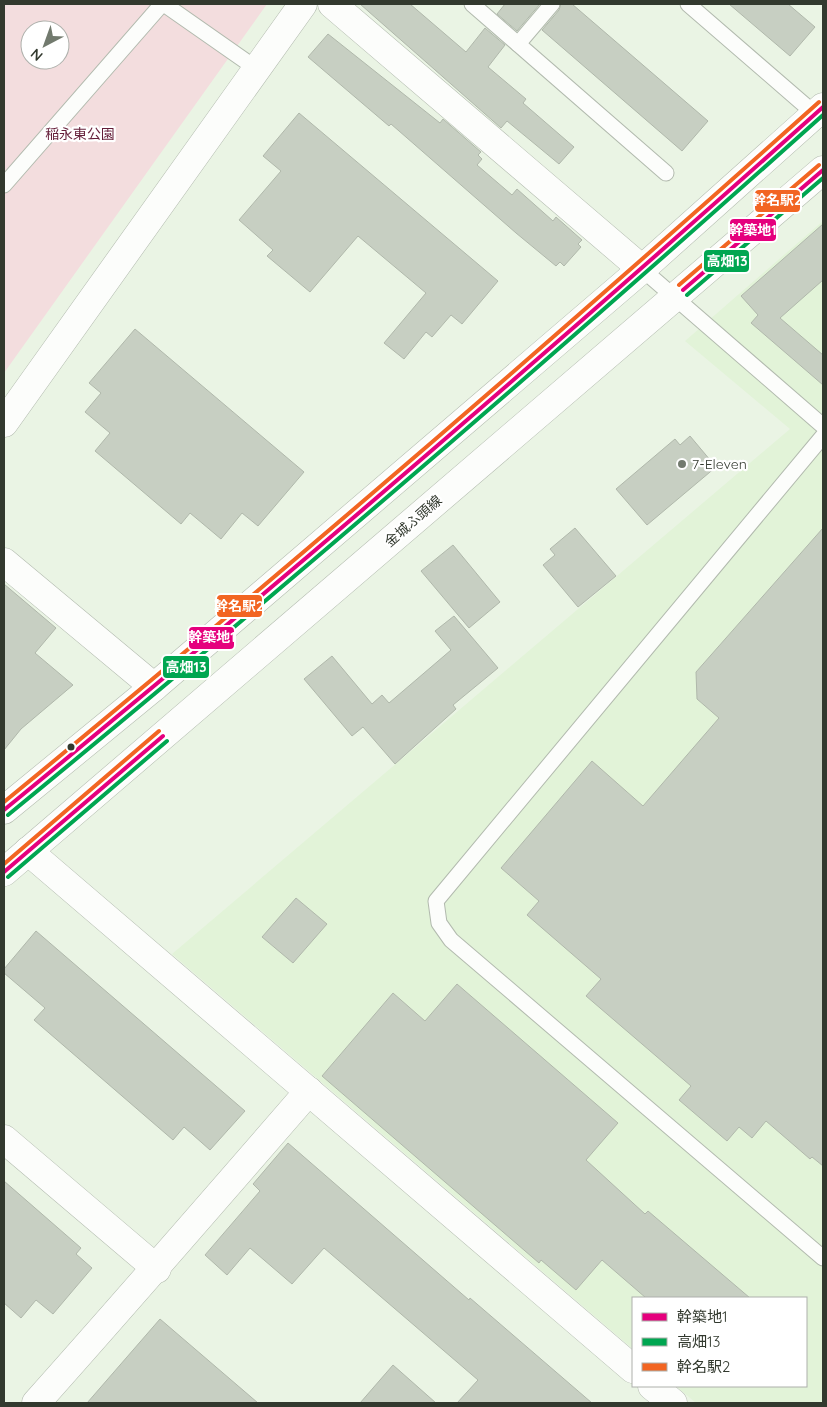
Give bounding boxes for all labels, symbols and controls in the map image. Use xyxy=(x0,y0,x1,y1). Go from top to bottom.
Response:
north arrow xyxy=(20,20,70,70)
text: N xyxy=(27,45,46,65)
park label: 稲永東公園 xyxy=(45,125,115,143)
line badge: 幹名駅2 xyxy=(754,189,801,213)
text: 幹名駅2 xyxy=(752,191,802,209)
line badge: 幹築地1 xyxy=(729,218,777,242)
text: 幹築地1 xyxy=(729,221,777,239)
line badge: 高畑13 xyxy=(703,249,750,273)
text: 高畑13 xyxy=(707,252,747,270)
place label: 7-Eleven xyxy=(692,455,747,473)
marker: 7-Eleven xyxy=(676,458,688,470)
street label: 金城ふ頭線 xyxy=(381,491,445,551)
line badge: 幹名駅2 xyxy=(216,594,263,618)
text: 幹名駅2 xyxy=(214,597,264,615)
line badge: 幹築地1 xyxy=(188,626,235,650)
text: 幹築地1 xyxy=(188,628,236,646)
line badge: 高畑13 xyxy=(162,655,210,679)
text: 高畑13 xyxy=(166,658,206,676)
unlabelled marker xyxy=(66,742,76,752)
legend xyxy=(632,1297,807,1387)
text: 幹築地1 xyxy=(677,1307,728,1326)
text: 高畑13 xyxy=(677,1332,721,1351)
text: 幹名駅2 xyxy=(677,1357,730,1376)

